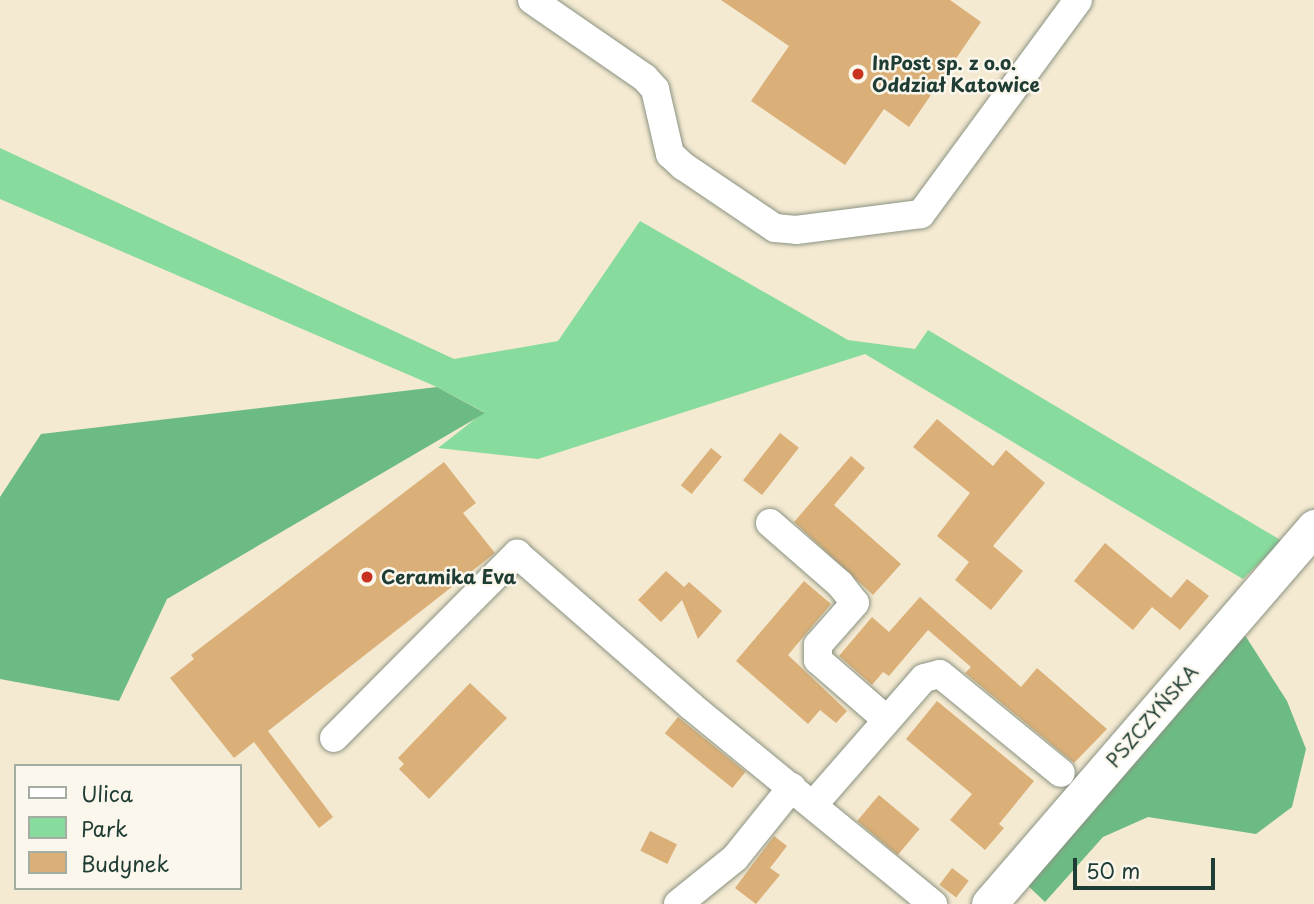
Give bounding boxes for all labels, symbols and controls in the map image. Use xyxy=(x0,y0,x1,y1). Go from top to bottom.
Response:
place label: InPost sp. z o.o. Oddział Katowice xyxy=(872,52,1041,96)
marker: InPost sp. z o.o. Oddział Katowice xyxy=(850,66,866,82)
place label: Ceramika Eva xyxy=(381,566,518,588)
marker: Ceramika Eva xyxy=(359,569,375,585)
street label: PSZCZYŃSKA xyxy=(1101,660,1203,772)
legend xyxy=(14,764,242,890)
text: Ulica xyxy=(81,777,133,809)
text: Park xyxy=(81,812,128,844)
scale bar xyxy=(1076,844,1218,888)
text: Budynek xyxy=(81,847,169,879)
text: 50 m xyxy=(1086,854,1140,886)

